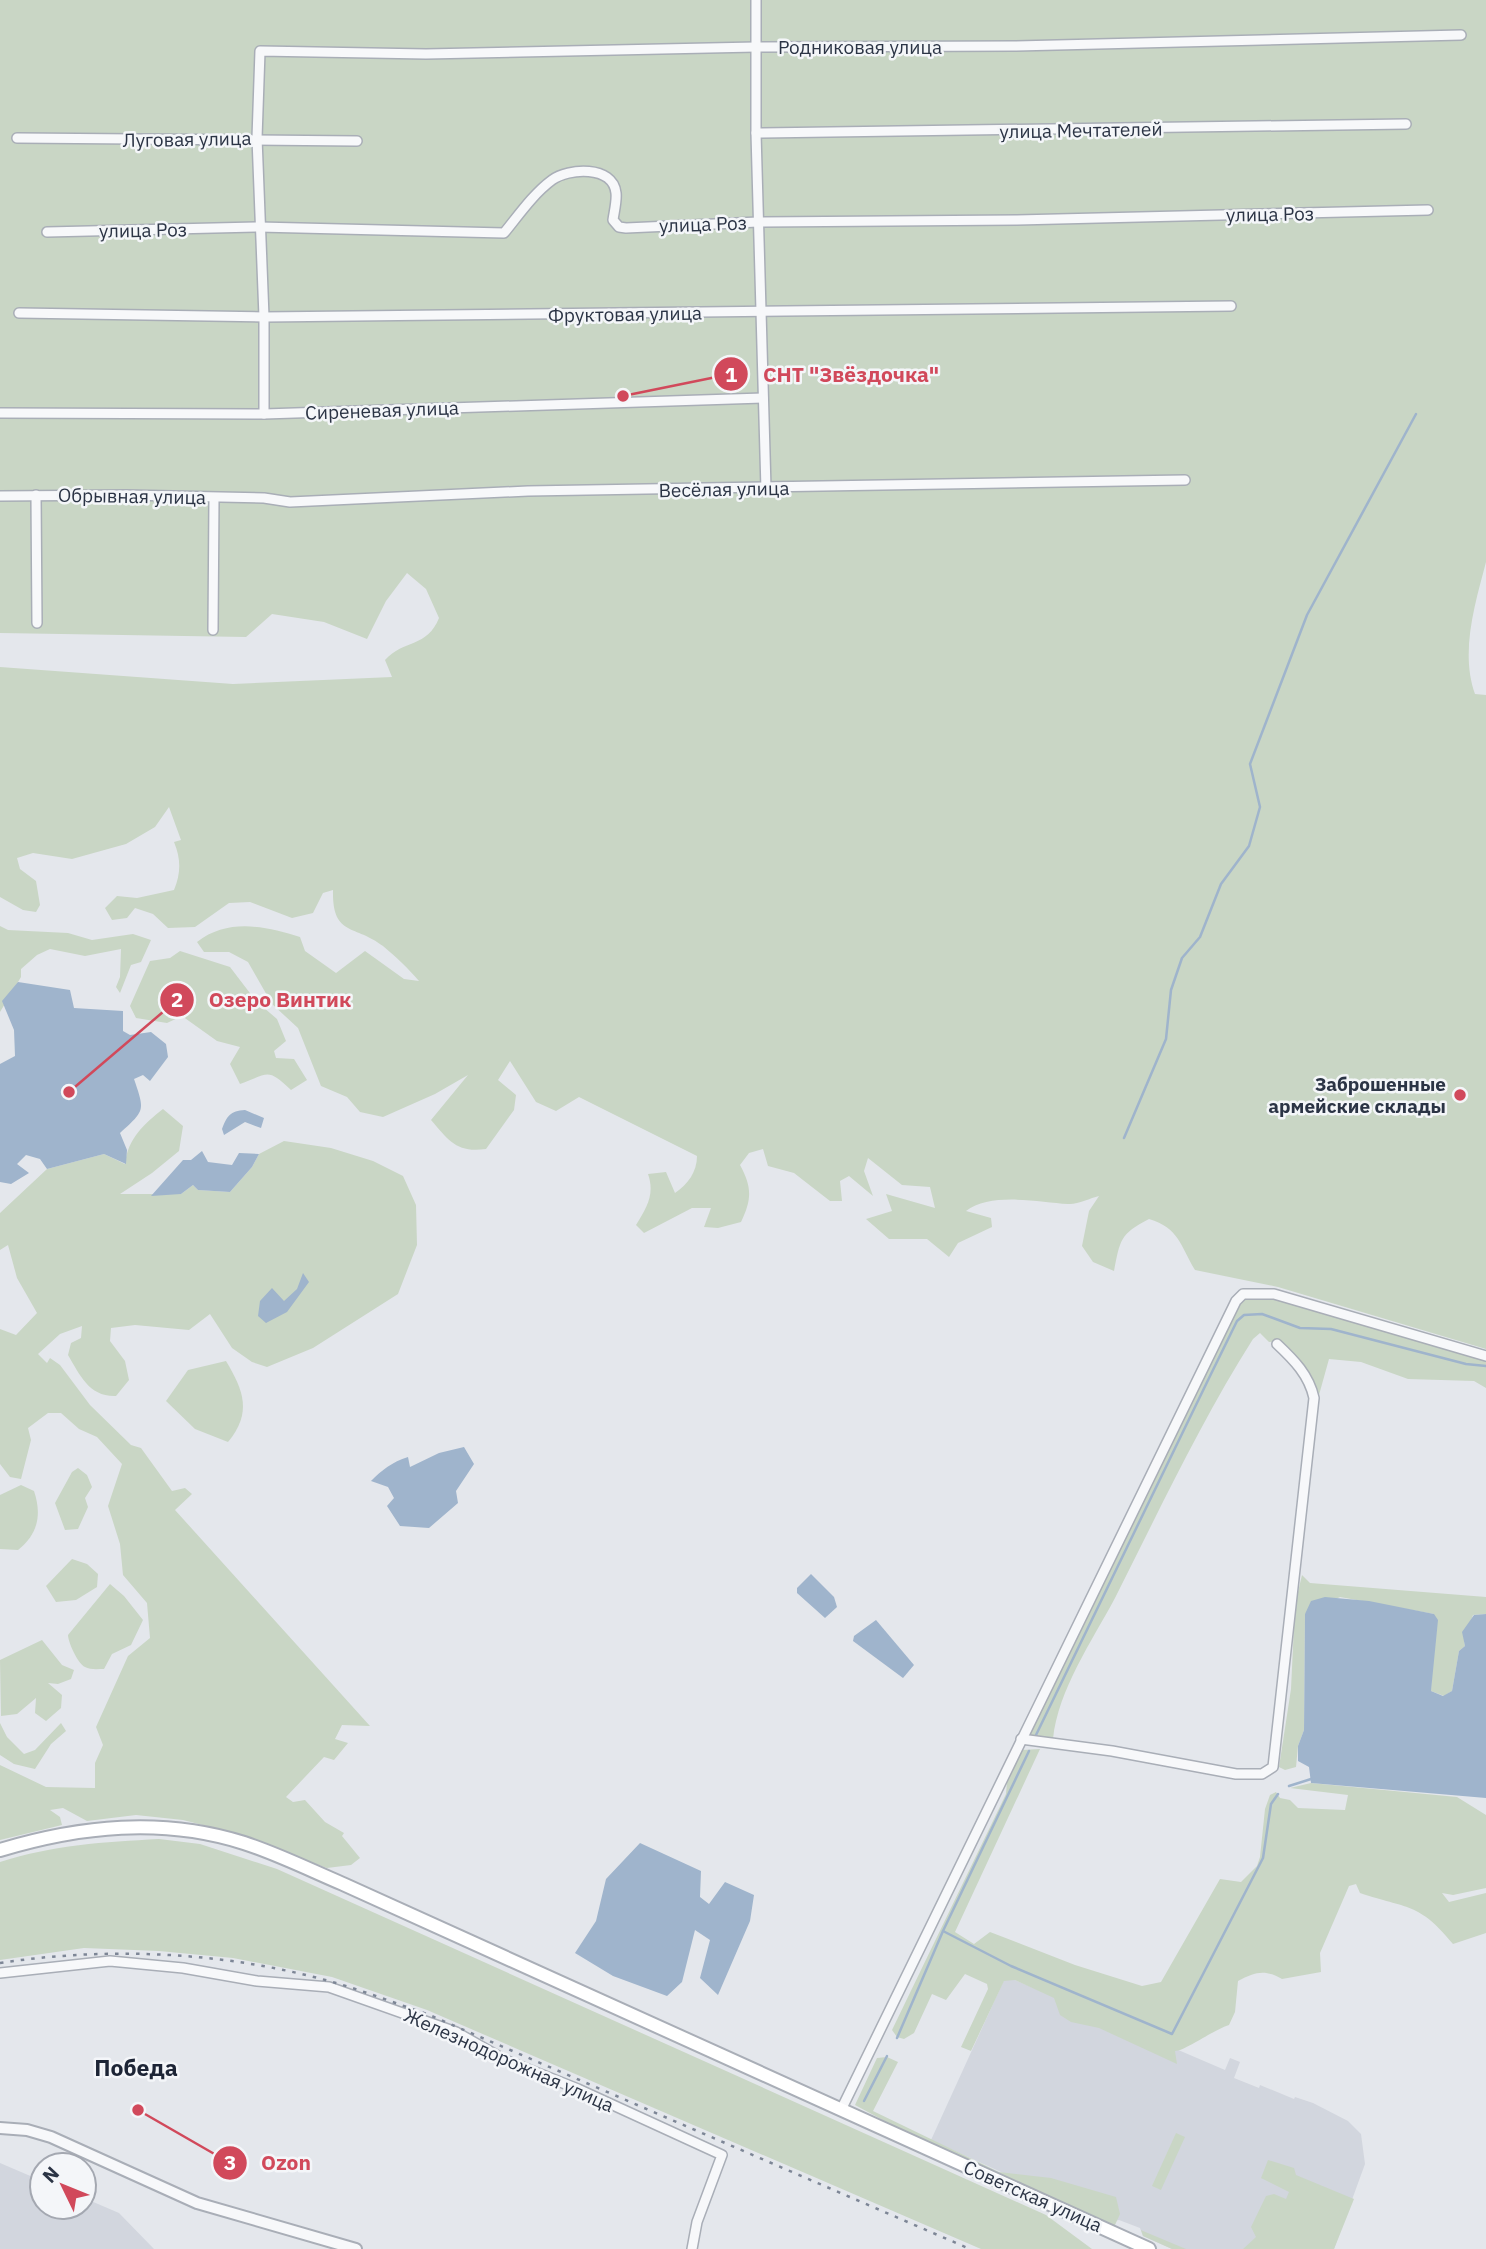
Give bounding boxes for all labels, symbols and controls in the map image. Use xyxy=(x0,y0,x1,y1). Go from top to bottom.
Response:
street label: Родниковая улица xyxy=(778,35,942,59)
street label: улица Мечтателей xyxy=(999,117,1163,143)
street label: Луговая улица xyxy=(122,126,252,152)
street label: улица Роз xyxy=(1226,201,1314,227)
street label: улица Роз xyxy=(658,210,748,238)
street label: улица Роз xyxy=(99,217,187,243)
street label: Фруктовая улица xyxy=(548,301,702,327)
callout: СНТ "Звёздочка" xyxy=(714,353,953,395)
text: 1 xyxy=(725,360,738,388)
text: СНТ "Звёздочка" xyxy=(763,360,939,388)
street label: Сиреневая улица xyxy=(305,395,459,425)
street label: Весёлая улица xyxy=(658,476,790,502)
street label: Обрывная улица xyxy=(58,483,206,509)
callout: Озеро Винтик xyxy=(160,979,365,1021)
text: 2 xyxy=(171,985,183,1013)
text: Озеро Винтик xyxy=(209,985,351,1013)
place label: Заброшенные армейские склады xyxy=(1268,1072,1446,1118)
marker: Заброшенные армейские склады xyxy=(1452,1087,1468,1103)
street label: Железнодорожная улица xyxy=(400,2003,618,2117)
district label: Победа xyxy=(94,2052,178,2082)
callout: Ozon xyxy=(212,2142,325,2184)
text: 3 xyxy=(224,2148,236,2176)
text: Ozon xyxy=(261,2148,311,2176)
north arrow xyxy=(28,2151,98,2221)
street label: Советская улица xyxy=(960,2155,1106,2237)
text: N xyxy=(37,2161,64,2188)

